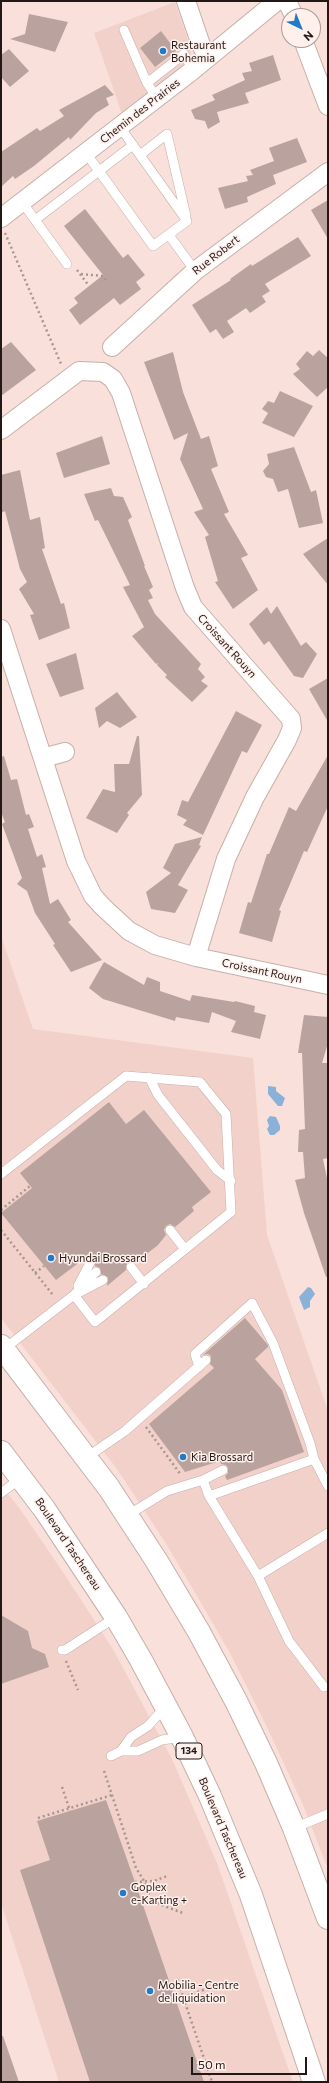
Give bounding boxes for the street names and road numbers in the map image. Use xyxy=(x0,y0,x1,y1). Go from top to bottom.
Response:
street label: Chemin des Prairies xyxy=(98,76,182,146)
street label: Rue Robert xyxy=(190,233,242,277)
street label: Croissant Rouyn xyxy=(195,611,259,681)
street label: Croissant Rouyn xyxy=(221,956,303,986)
street label: Boulevard Taschereau xyxy=(32,1495,104,1593)
road number: 134 xyxy=(176,1743,202,1759)
street label: Boulevard Taschereau xyxy=(196,1775,250,1881)

